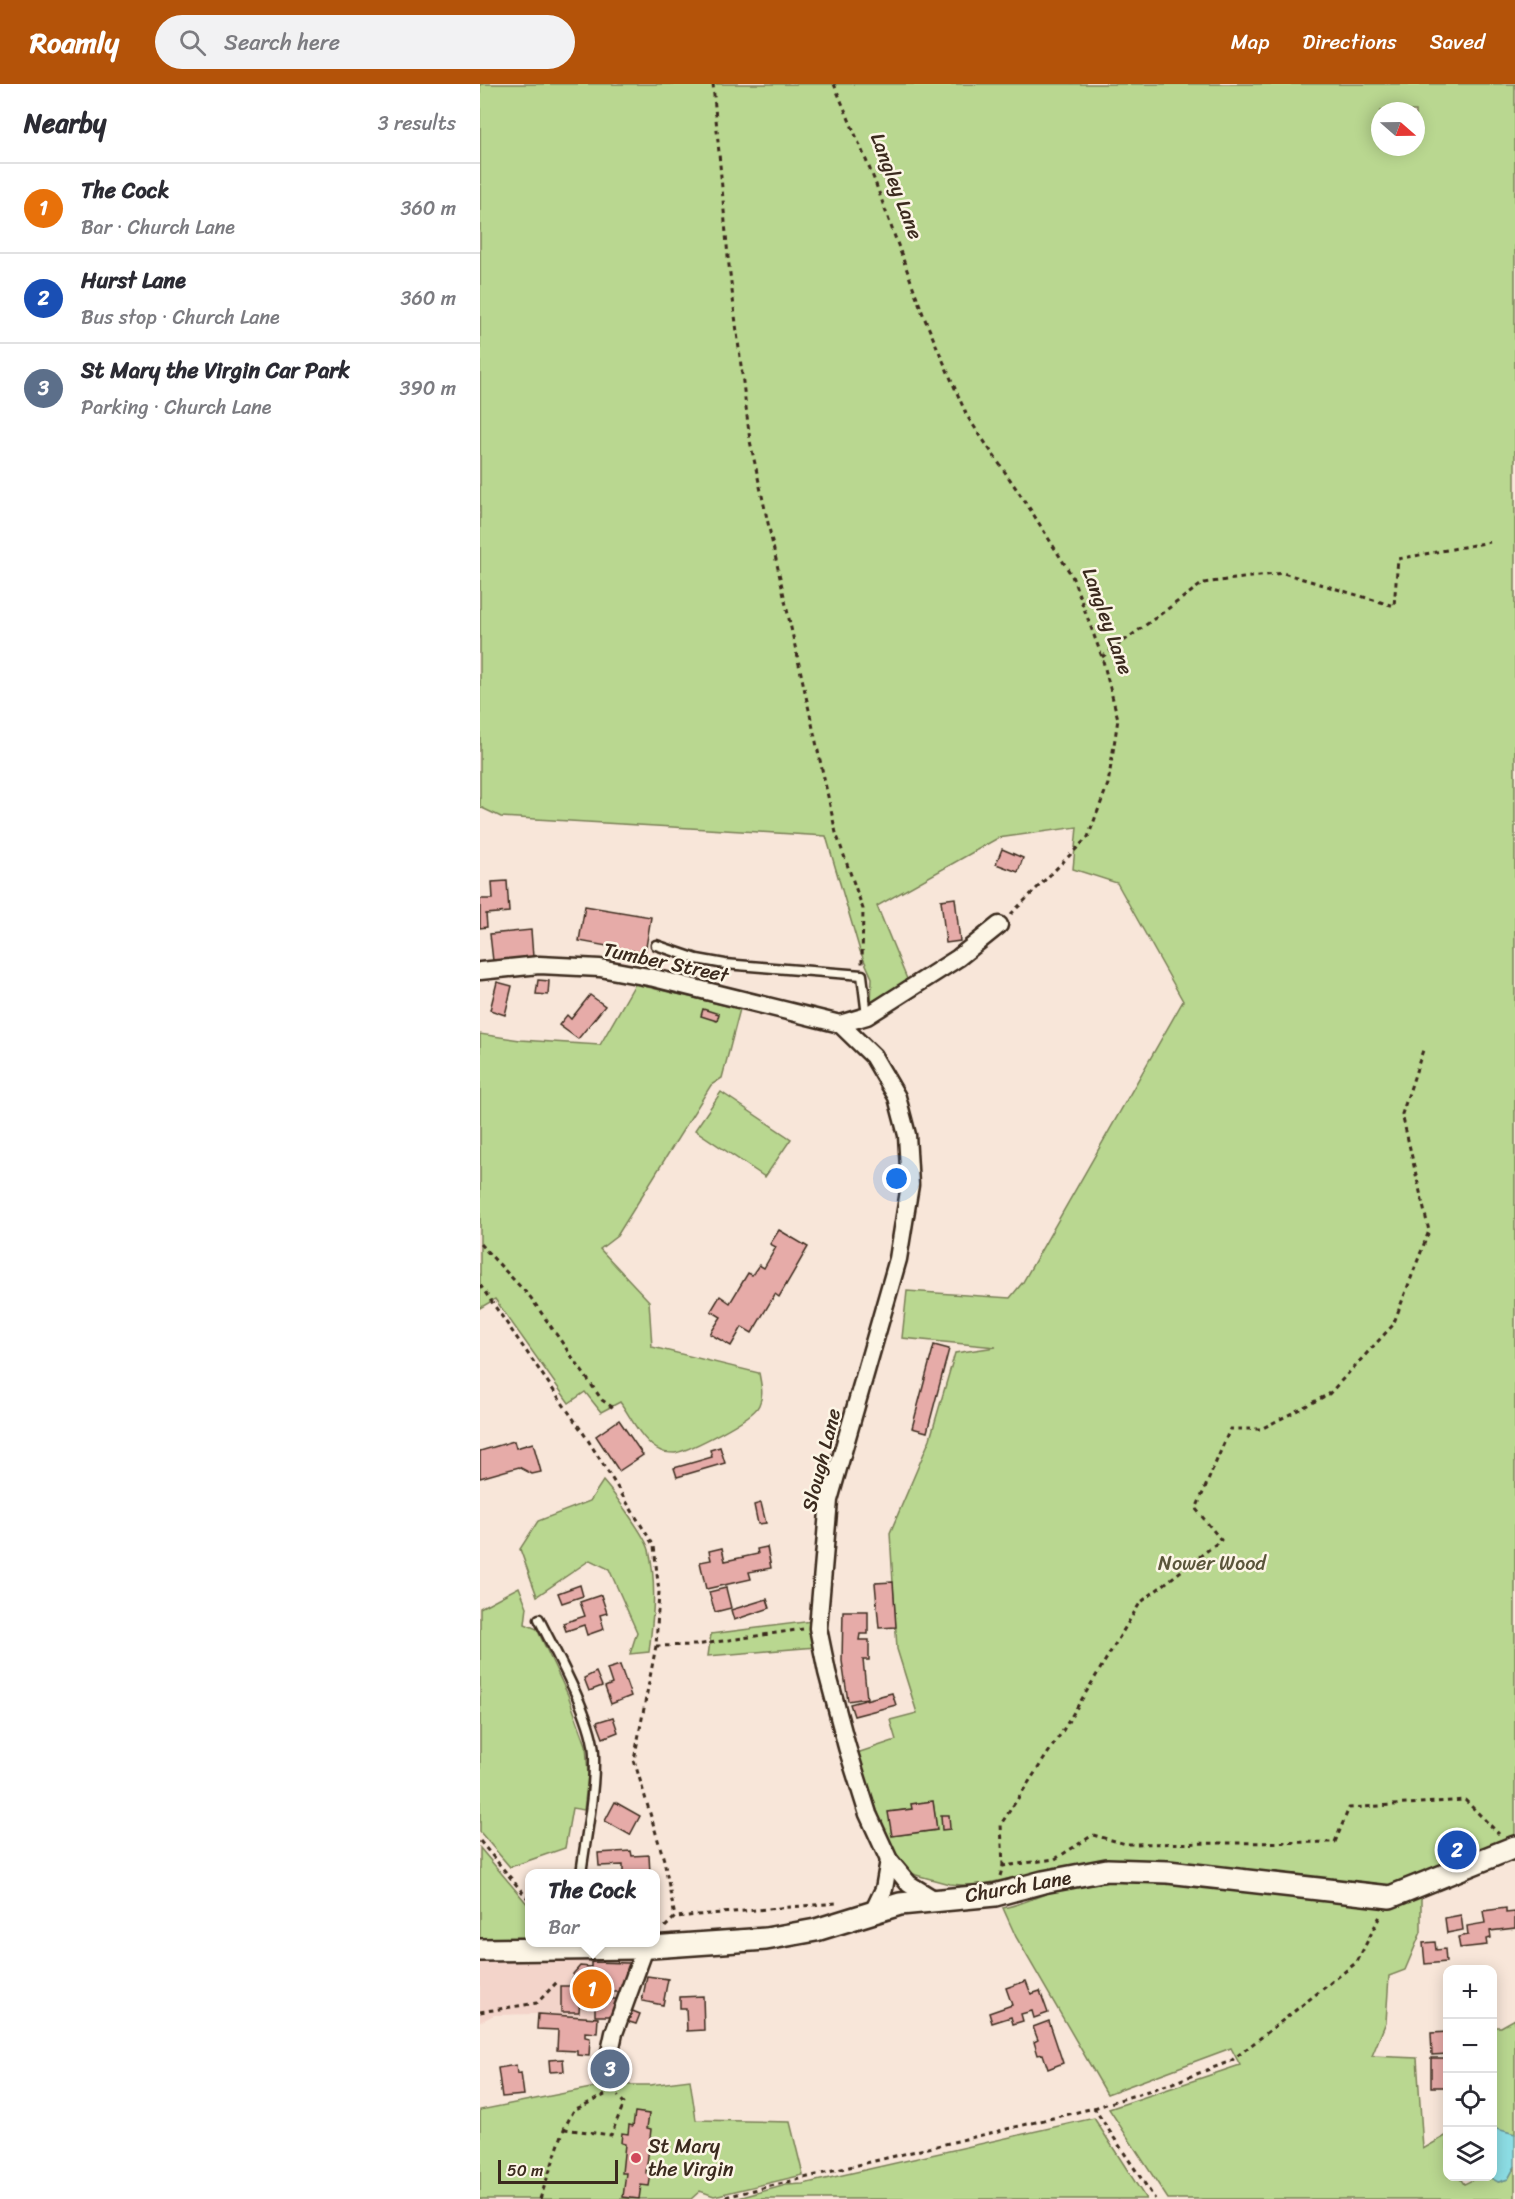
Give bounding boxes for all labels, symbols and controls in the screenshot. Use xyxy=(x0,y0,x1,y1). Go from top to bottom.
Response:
search box xyxy=(155,15,575,69)
text: Roamly xyxy=(30,18,119,67)
text: Search here xyxy=(224,23,340,62)
text: Map xyxy=(1231,23,1269,61)
text: Directions xyxy=(1302,23,1397,61)
text: Saved xyxy=(1430,23,1485,61)
icon: search xyxy=(176,26,209,59)
text: Nearby xyxy=(24,100,106,146)
north arrow xyxy=(1371,102,1425,156)
text: 3 results xyxy=(378,106,456,141)
street label: Langley Lane xyxy=(860,128,933,245)
text: The Cock xyxy=(81,171,169,210)
text: 1 xyxy=(39,191,48,226)
text: 360 m xyxy=(400,191,456,226)
text: Bar · Church Lane xyxy=(81,210,235,245)
text: Hurst Lane xyxy=(81,261,186,300)
text: 2 xyxy=(38,281,49,316)
text: 360 m xyxy=(400,281,456,316)
text: Bus stop · Church Lane xyxy=(81,300,280,335)
text: St Mary the Virgin Car Park xyxy=(81,351,350,390)
text: 3 xyxy=(38,371,49,406)
text: 390 m xyxy=(400,371,456,406)
text: Parking · Church Lane xyxy=(81,390,271,425)
street label: Langley Lane xyxy=(1072,563,1143,680)
street label: Tumber Street xyxy=(600,932,733,993)
your location xyxy=(882,1164,911,1193)
street label: Slough Lane xyxy=(792,1405,851,1515)
park label: Nower Wood xyxy=(1158,1546,1267,1581)
pin: 2 xyxy=(1438,1828,1476,1872)
street label: Church Lane xyxy=(962,1860,1074,1913)
popup xyxy=(525,1869,660,1947)
text: The Cock xyxy=(548,1871,637,1910)
text: Bar xyxy=(548,1910,579,1945)
map controls xyxy=(1443,1965,1497,2181)
button: + xyxy=(1443,1965,1497,2019)
pin: 1 xyxy=(572,1966,612,2012)
button: − xyxy=(1443,2019,1497,2073)
pin: 3 xyxy=(590,2046,630,2092)
button: locate xyxy=(1443,2073,1497,2127)
button: layers xyxy=(1443,2127,1497,2181)
place label: St Mary the Virgin xyxy=(648,2129,734,2187)
marker: St Mary the Virgin xyxy=(629,2151,643,2165)
text: 50 m xyxy=(507,2156,543,2185)
scale bar xyxy=(498,2157,618,2184)

